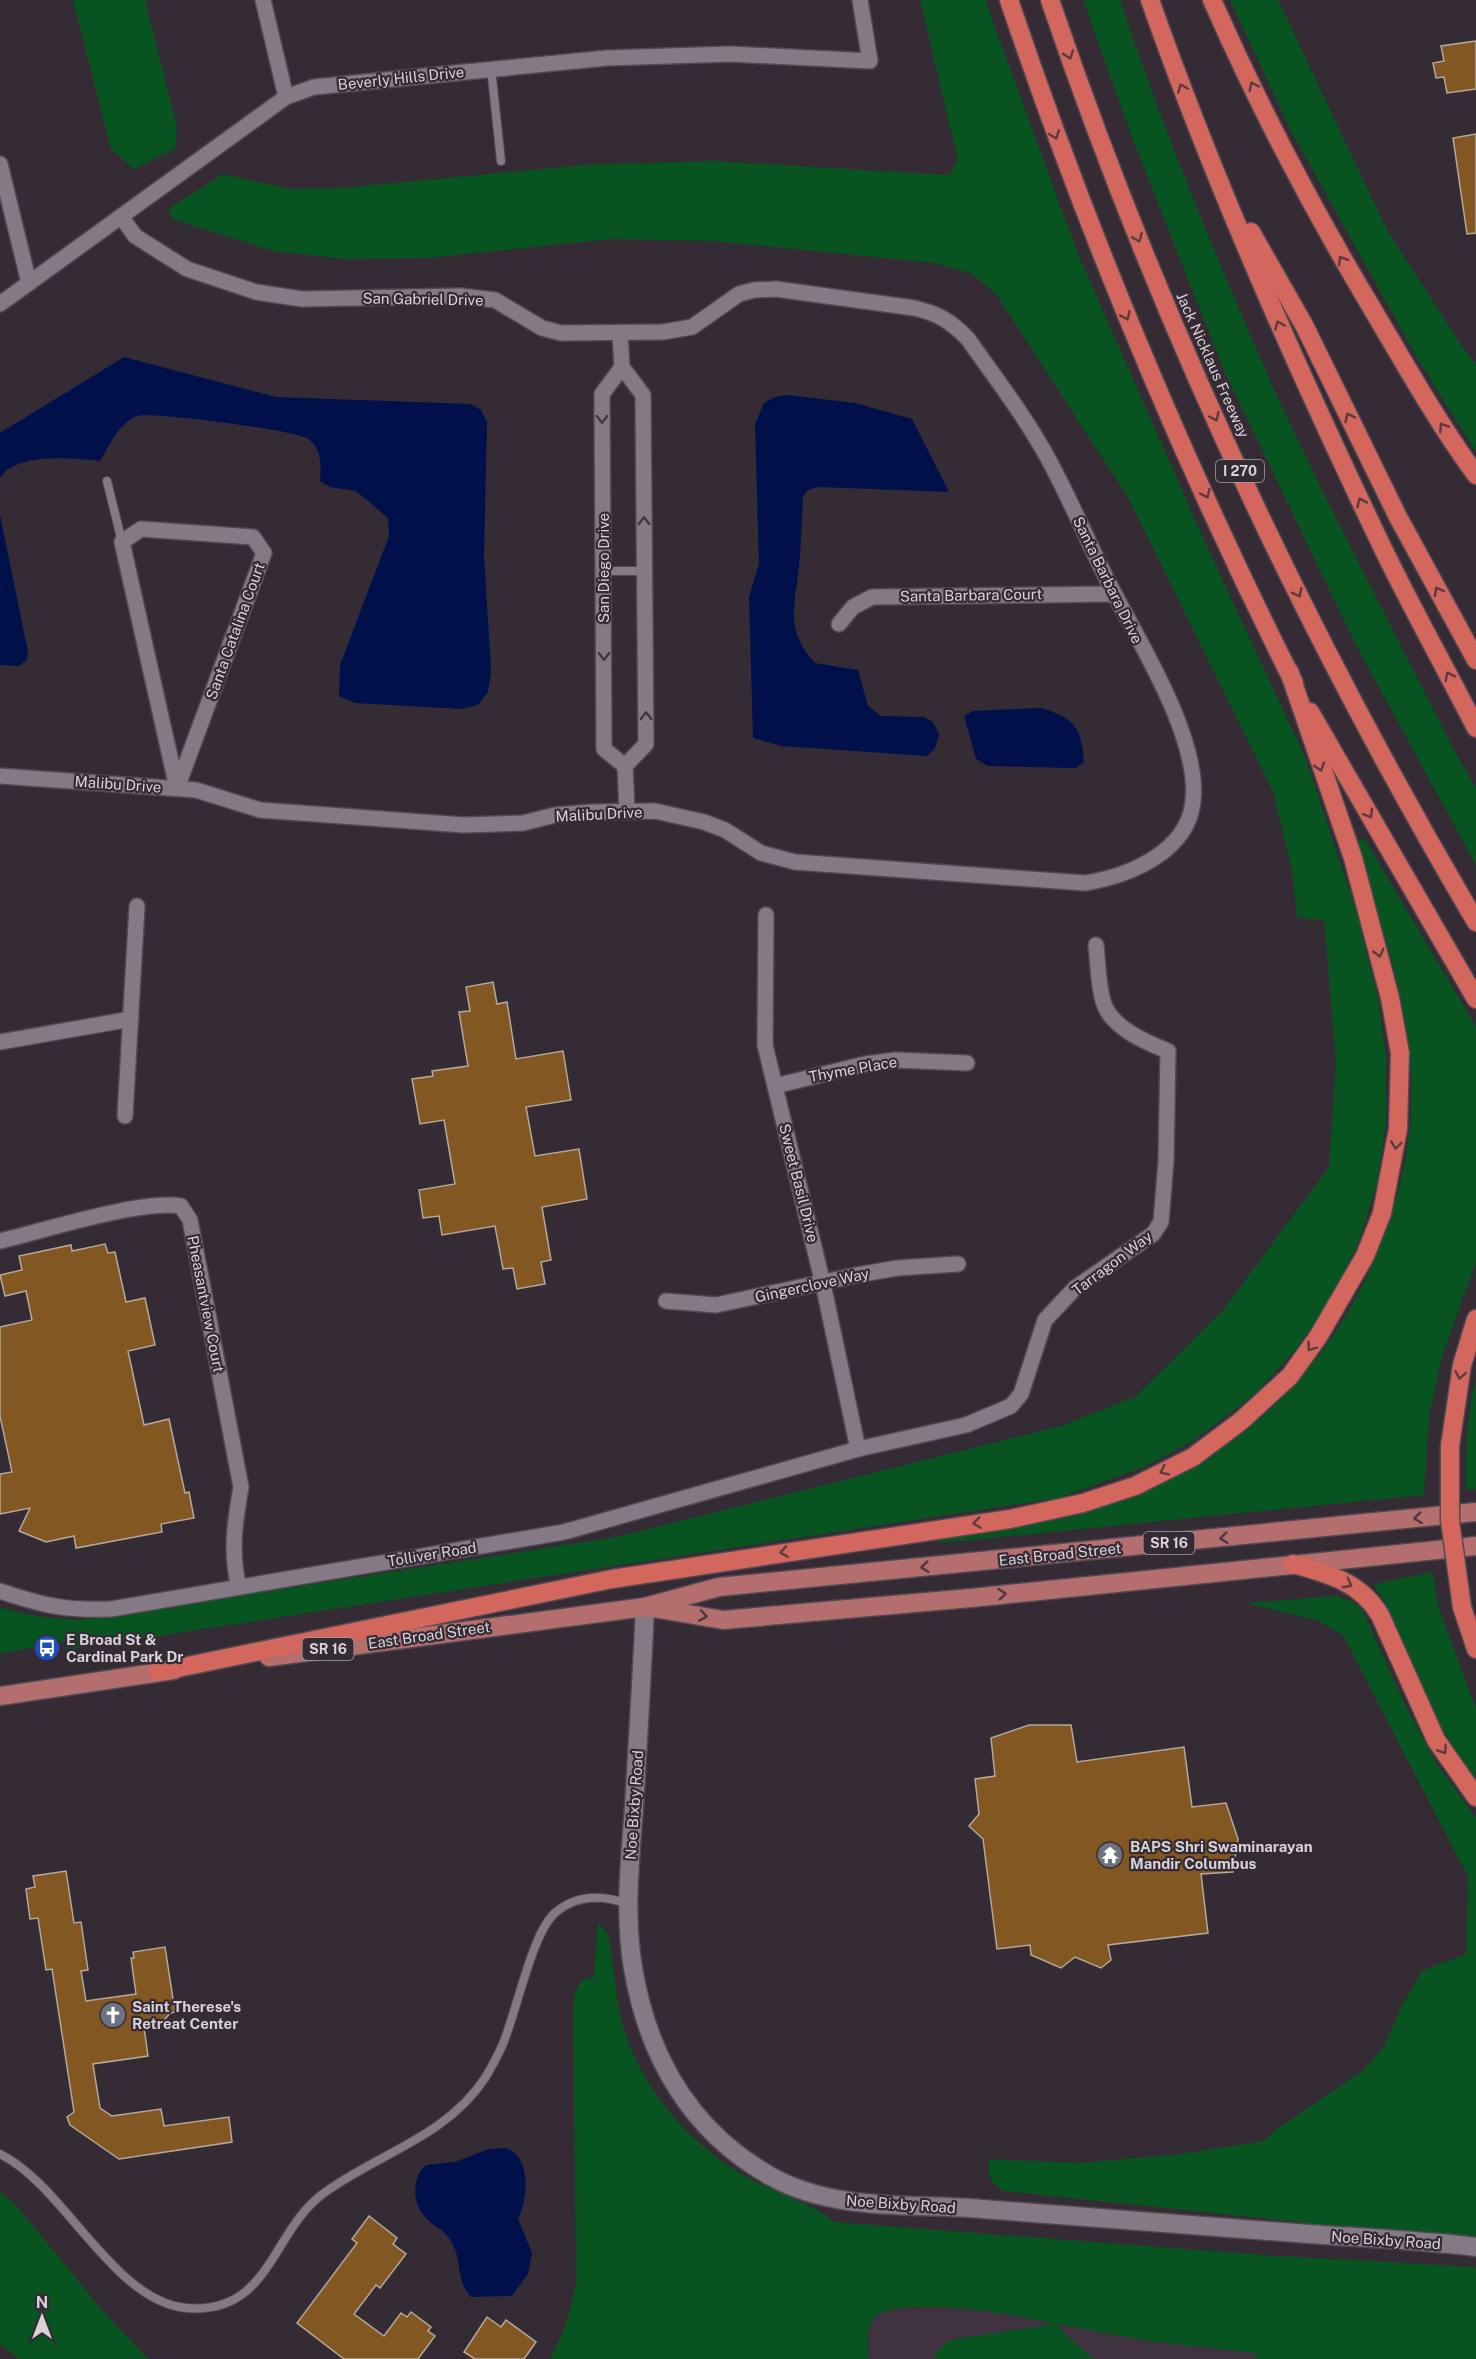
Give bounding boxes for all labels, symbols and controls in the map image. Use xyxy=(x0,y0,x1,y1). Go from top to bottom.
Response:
one-way arrow xyxy=(1062,49,1074,60)
street label: Beverly Hills Drive xyxy=(337,63,465,93)
one-way arrow xyxy=(1248,82,1260,93)
one-way arrow xyxy=(1177,84,1189,95)
one-way arrow xyxy=(1048,129,1061,139)
one-way arrow xyxy=(1131,231,1143,242)
one-way arrow xyxy=(1338,256,1350,266)
street label: San Gabriel Drive xyxy=(362,289,484,309)
street label: Jack Nicklaus Freeway xyxy=(1173,290,1253,440)
one-way arrow xyxy=(1119,310,1131,321)
one-way arrow xyxy=(1274,320,1286,331)
one-way arrow xyxy=(1208,410,1220,421)
one-way arrow xyxy=(1345,413,1356,424)
one-way arrow xyxy=(596,415,608,424)
one-way arrow xyxy=(1439,423,1451,433)
road number: I 270 xyxy=(1216,460,1264,482)
one-way arrow xyxy=(1198,488,1210,499)
one-way arrow xyxy=(1356,497,1368,508)
street label: San Diego Drive xyxy=(595,513,612,623)
street label: Santa Barbara Drive xyxy=(1070,514,1146,646)
one-way arrow xyxy=(638,516,650,525)
street label: Santa Catalina Court xyxy=(202,560,268,702)
street label: Santa Barbara Court xyxy=(900,585,1042,605)
one-way arrow xyxy=(1434,586,1445,597)
one-way arrow xyxy=(1291,587,1303,598)
one-way arrow xyxy=(598,652,610,661)
one-way arrow xyxy=(1445,671,1456,682)
one-way arrow xyxy=(640,711,652,720)
one-way arrow xyxy=(1313,761,1326,772)
street label: Malibu Drive xyxy=(74,772,162,796)
street label: Malibu Drive xyxy=(555,803,643,825)
one-way arrow xyxy=(1361,808,1373,818)
one-way arrow xyxy=(1372,947,1384,958)
street label: Thyme Place xyxy=(808,1053,898,1085)
street label: Sweet Basil Drive xyxy=(776,1122,822,1244)
one-way arrow xyxy=(1390,1141,1402,1150)
street label: Tarragon Way xyxy=(1069,1228,1155,1298)
street label: Pheasantview Court xyxy=(184,1234,228,1374)
street label: Gingerclove Way xyxy=(753,1265,871,1305)
one-way arrow xyxy=(1307,1340,1318,1351)
one-way arrow xyxy=(1454,1370,1467,1380)
one-way arrow xyxy=(1159,1464,1170,1476)
one-way arrow xyxy=(1413,1511,1422,1524)
one-way arrow xyxy=(972,1516,982,1529)
one-way arrow xyxy=(1219,1531,1228,1544)
road number: SR 16 xyxy=(1144,1532,1194,1554)
street label: Tolliver Road xyxy=(386,1539,478,1569)
street label: East Broad Street xyxy=(998,1539,1122,1569)
one-way arrow xyxy=(779,1545,789,1558)
one-way arrow xyxy=(921,1560,930,1573)
one-way arrow xyxy=(1342,1577,1352,1588)
one-way arrow xyxy=(997,1589,1006,1601)
one-way arrow xyxy=(699,1610,708,1622)
street label: East Broad Street xyxy=(367,1618,491,1652)
place label: E Broad St & Cardinal Park Dr xyxy=(66,1631,183,1665)
bus stop icon: E Broad St & Cardinal Park Dr xyxy=(32,1633,62,1663)
road number: SR 16 xyxy=(302,1638,354,1660)
one-way arrow xyxy=(1436,1744,1447,1755)
street label: Noe Bixby Road xyxy=(622,1750,646,1860)
place label: BAPS Shri Swaminarayan Mandir Columbus xyxy=(1130,1838,1313,1872)
temple icon: BAPS Shri Swaminarayan Mandir Columbus xyxy=(1095,1840,1125,1870)
place label: Saint Therese's Retreat Center xyxy=(132,1998,241,2032)
church icon: Saint Therese's Retreat Center xyxy=(98,2000,128,2030)
street label: Noe Bixby Road xyxy=(846,2192,956,2216)
street label: Noe Bixby Road xyxy=(1331,2228,1441,2252)
north arrow xyxy=(12,2287,72,2347)
text: N xyxy=(36,2293,48,2312)

